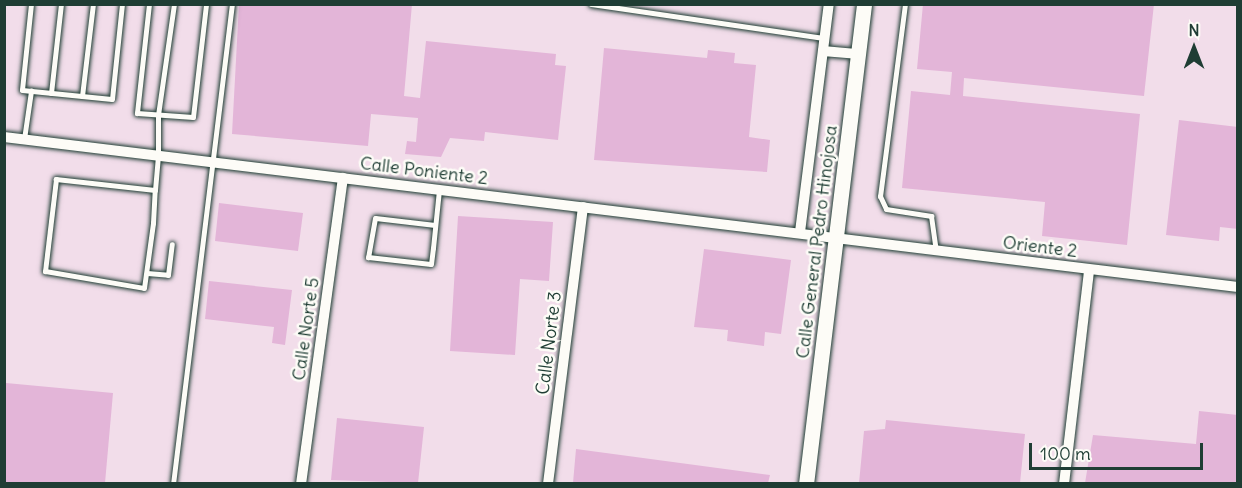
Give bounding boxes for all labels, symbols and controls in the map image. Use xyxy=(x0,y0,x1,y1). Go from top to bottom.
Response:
north arrow xyxy=(1164,18,1224,78)
text: N xyxy=(1188,20,1200,40)
street label: Calle General Pedro Hinojosa xyxy=(792,124,842,360)
street label: Calle Poniente 2 xyxy=(359,152,489,190)
street label: Oriente 2 xyxy=(1001,232,1079,262)
street label: Calle Norte 5 xyxy=(288,276,324,382)
street label: Calle Norte 3 xyxy=(532,290,566,396)
scale bar xyxy=(1032,431,1206,469)
text: 100 m xyxy=(1040,442,1091,465)

